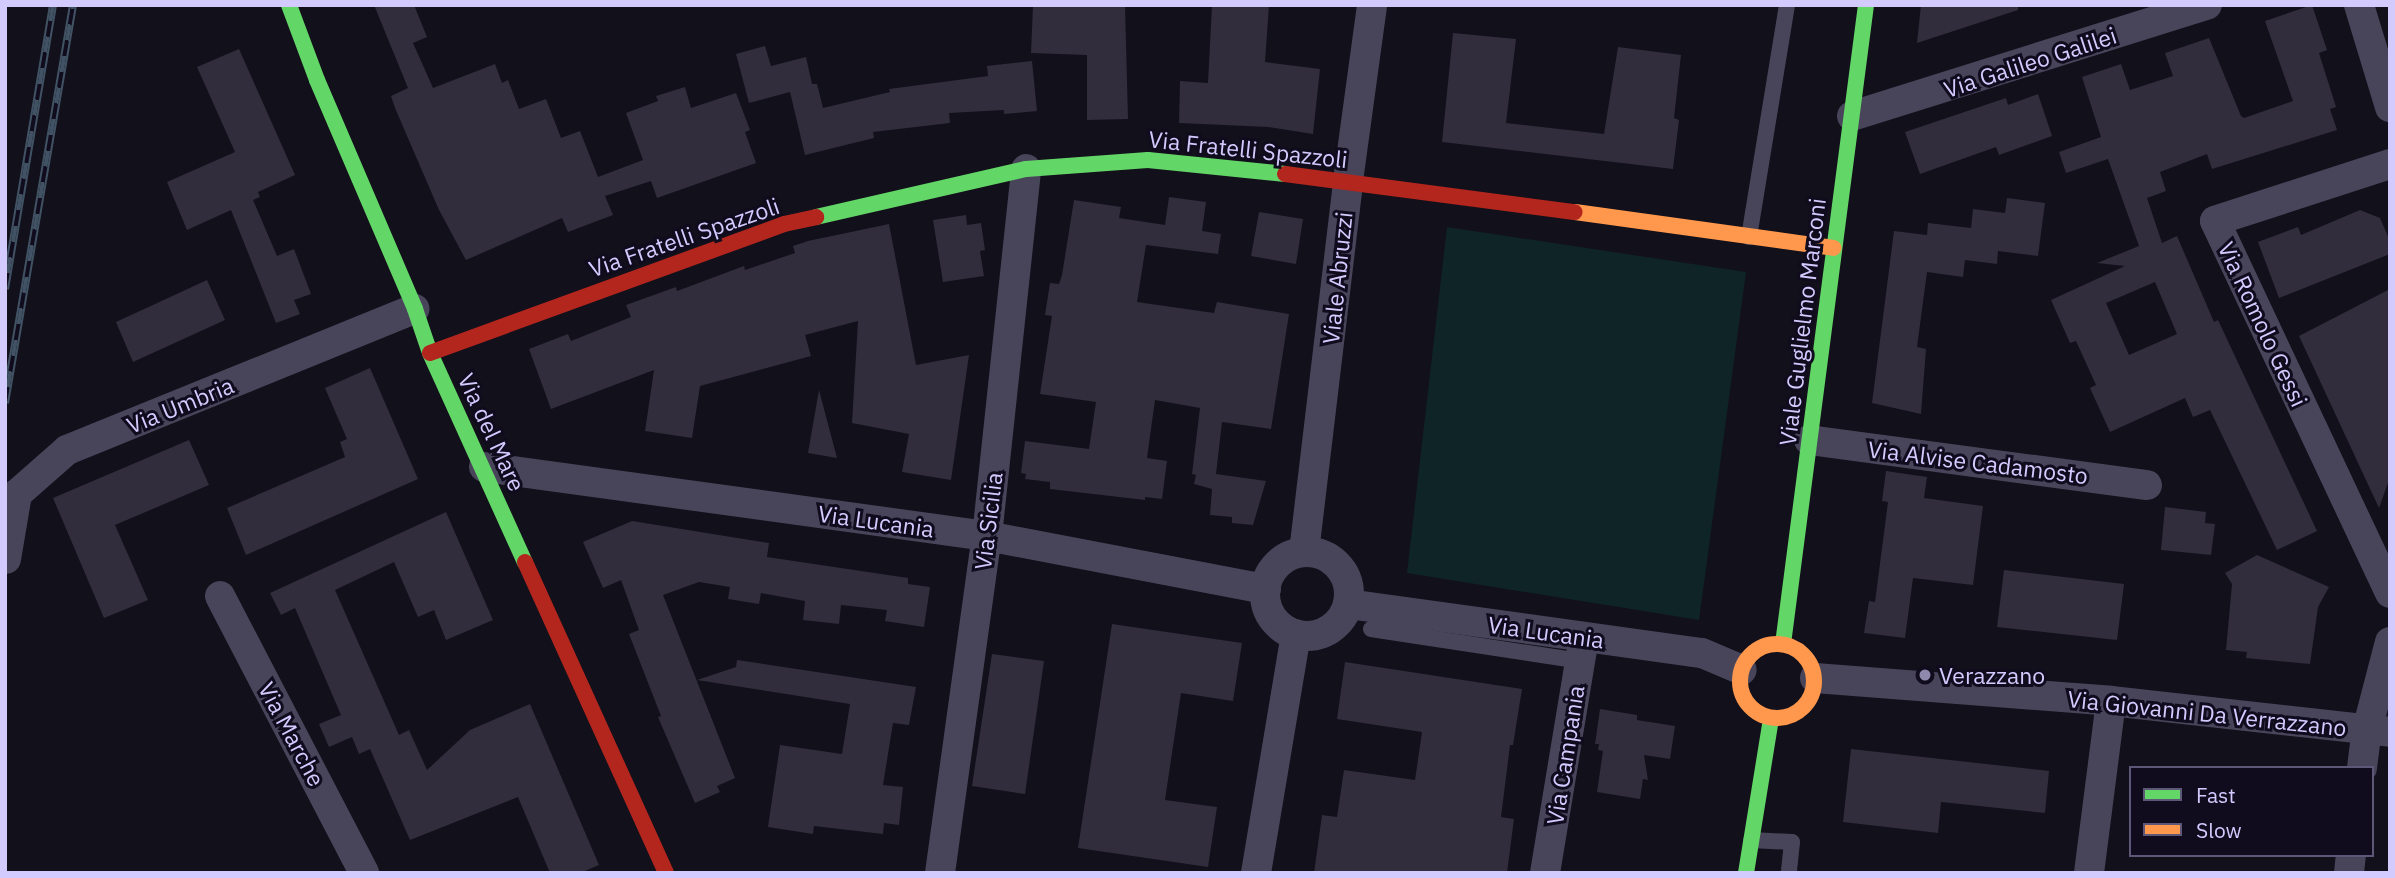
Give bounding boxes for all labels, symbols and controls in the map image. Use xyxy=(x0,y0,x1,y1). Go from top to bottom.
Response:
street label: Via Galileo Galilei xyxy=(1940,21,2120,103)
street label: Via Fratelli Spazzoli xyxy=(1147,125,1349,173)
street label: Via Fratelli Spazzoli xyxy=(585,191,783,283)
street label: Viale Guglielmo Marconi xyxy=(1773,197,1831,447)
street label: Viale Abruzzi xyxy=(1316,210,1358,346)
street label: Via Romolo Gessi xyxy=(2213,237,2313,411)
street label: Via del Mare xyxy=(453,369,531,495)
street label: Via Umbria xyxy=(122,371,238,439)
street label: Via Alvise Cadamosto xyxy=(1866,435,2090,489)
street label: Via Sicilia xyxy=(968,471,1008,571)
street label: Via Lucania xyxy=(816,499,936,543)
street label: Via Lucania xyxy=(1486,610,1606,654)
place label: Verazzano xyxy=(1939,661,2045,689)
marker: Verazzano xyxy=(1917,667,1933,683)
street label: Via Marche xyxy=(253,677,331,791)
street label: Via Campania xyxy=(1540,683,1590,827)
street label: Via Giovanni Da Verrazzano xyxy=(2066,685,2348,741)
legend xyxy=(2129,766,2374,857)
text: Fast xyxy=(2196,781,2236,809)
text: Slow xyxy=(2196,816,2242,844)

